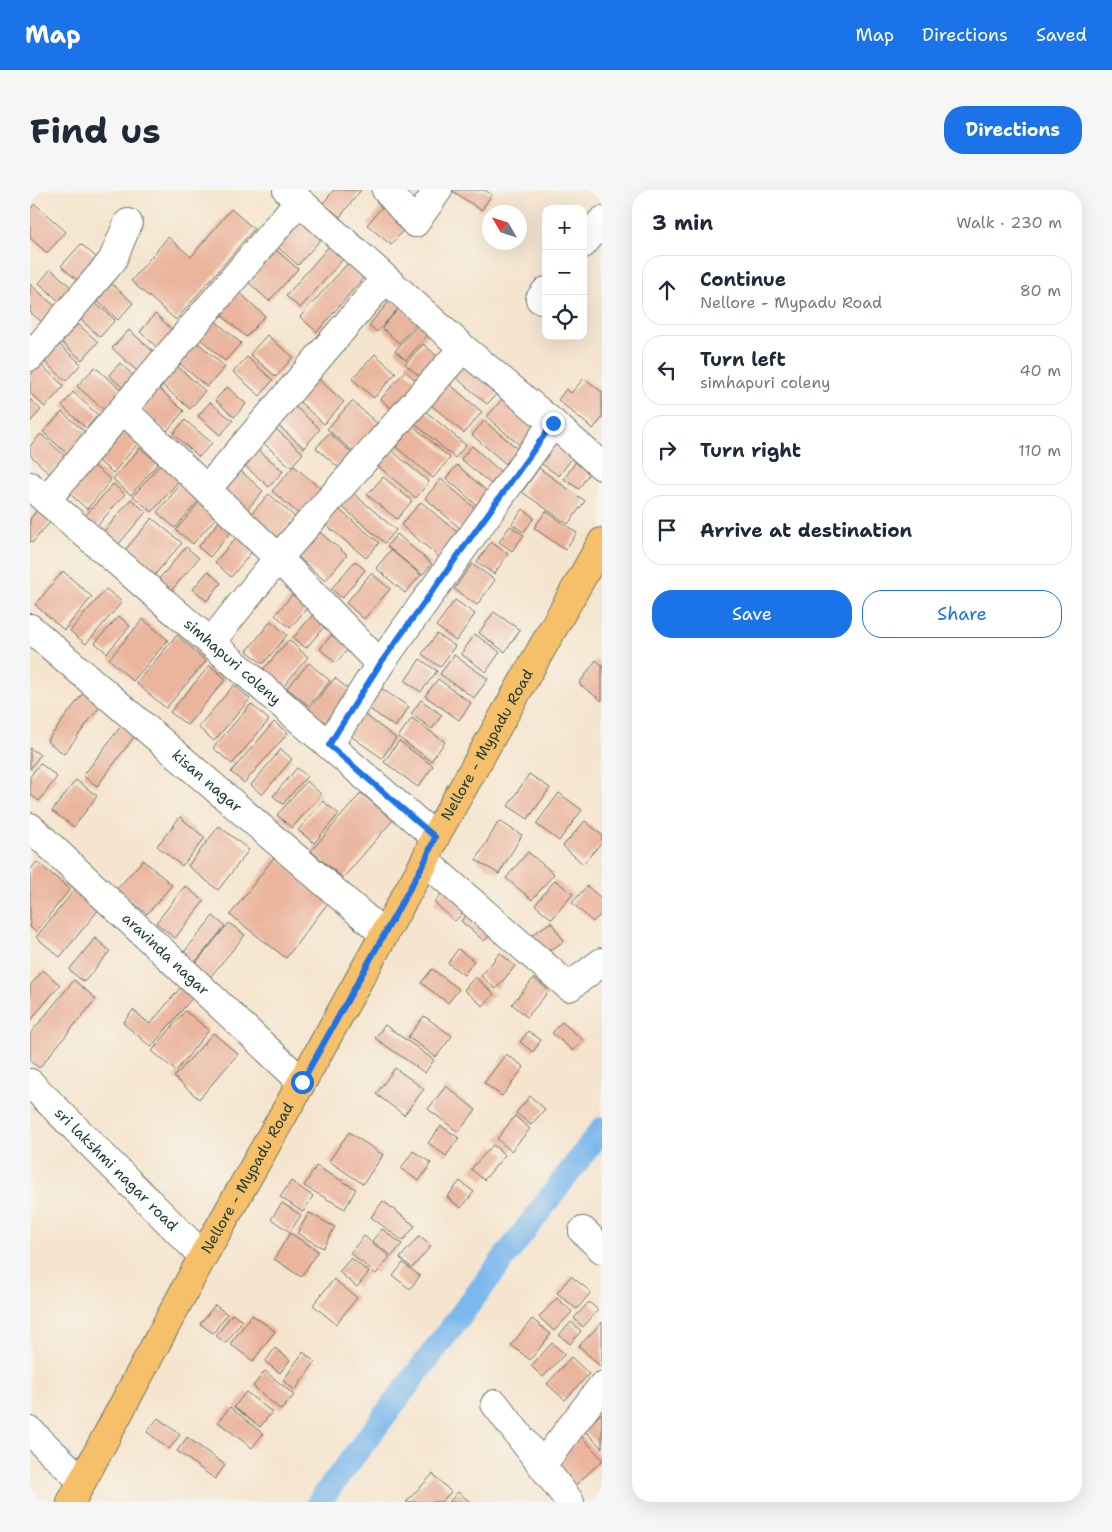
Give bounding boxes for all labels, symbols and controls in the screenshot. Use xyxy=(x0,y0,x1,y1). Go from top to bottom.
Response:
text: Map xyxy=(25,19,81,51)
text: Map xyxy=(856,23,894,47)
text: Directions xyxy=(922,23,1008,47)
text: Saved xyxy=(1036,23,1087,47)
button: Directions xyxy=(944,106,1082,154)
text: Find us xyxy=(30,107,161,154)
north arrow xyxy=(482,205,527,250)
map controls xyxy=(542,205,587,340)
button: + xyxy=(542,205,587,250)
text: 3 min xyxy=(652,209,713,237)
text: Walk · 230 m xyxy=(956,212,1062,233)
button: − xyxy=(542,250,587,295)
text: Continue xyxy=(700,267,786,292)
icon: ahead xyxy=(653,276,681,304)
text: 80 m xyxy=(1020,280,1061,301)
text: Nellore - Mypadu Road xyxy=(700,292,882,313)
button: locate xyxy=(542,295,587,340)
text: Turn left xyxy=(700,347,786,372)
icon: left xyxy=(653,356,681,384)
text: 40 m xyxy=(1019,360,1061,381)
text: simhapuri coleny xyxy=(700,372,830,393)
route end xyxy=(542,412,565,435)
icon: right xyxy=(653,436,681,464)
text: Turn right xyxy=(700,438,801,463)
text: 110 m xyxy=(1018,440,1061,461)
icon: arrive xyxy=(653,516,681,544)
text: Arrive at destination xyxy=(700,518,912,543)
button: Save xyxy=(652,590,852,638)
button: Share xyxy=(862,590,1062,638)
street label: simhapuri coleny xyxy=(180,614,285,709)
street label: Nellore - Mypadu Road xyxy=(436,665,538,824)
street label: kisan nagar xyxy=(168,745,246,817)
street label: aravinda nagar xyxy=(118,908,214,1000)
route start xyxy=(291,1071,314,1094)
street label: Nellore - Mypadu Road xyxy=(196,1098,299,1257)
street label: sri lakshmi nagar road xyxy=(50,1103,183,1236)

